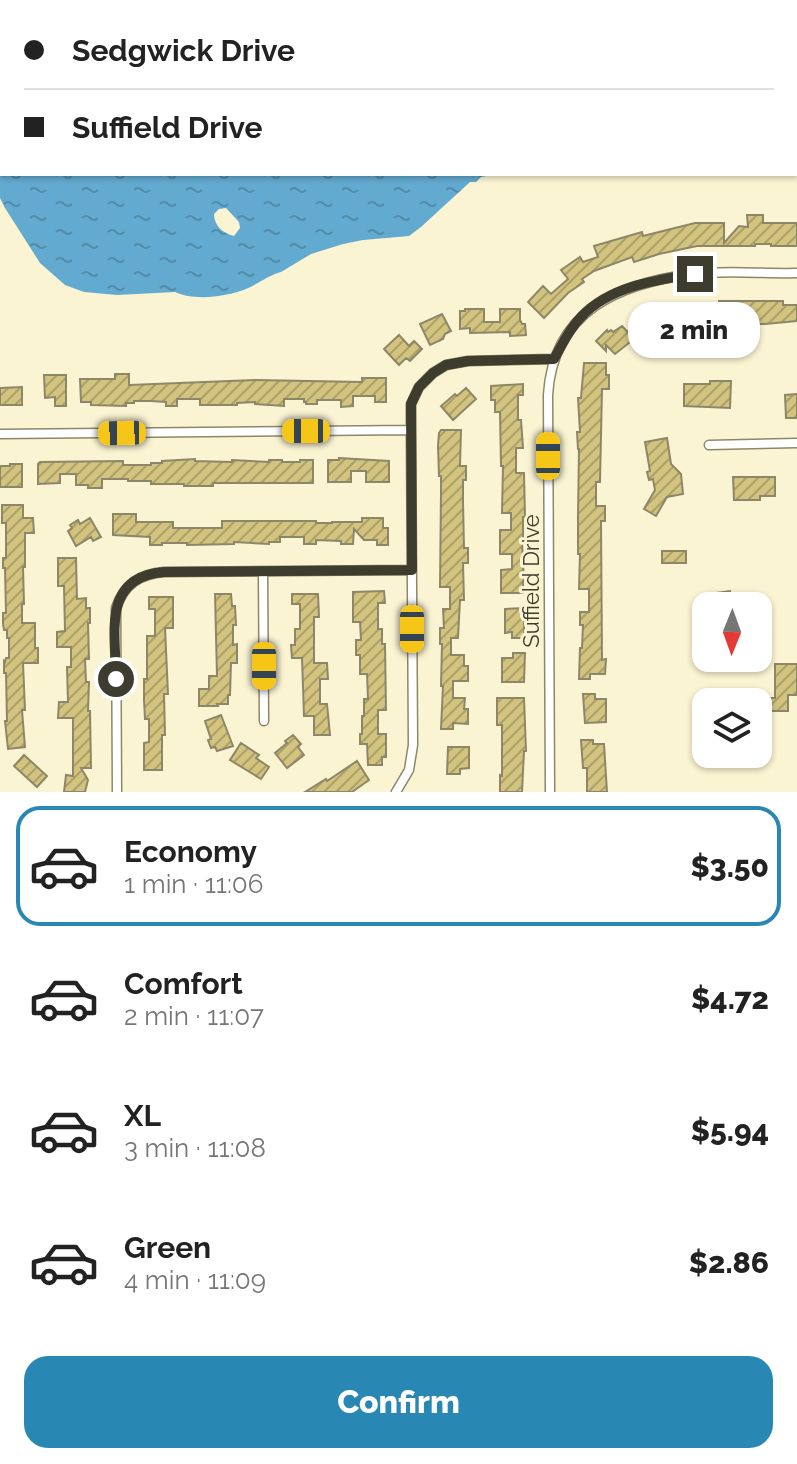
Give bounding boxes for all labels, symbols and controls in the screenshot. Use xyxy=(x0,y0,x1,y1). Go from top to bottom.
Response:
text: Sedgwick Drive xyxy=(72,33,295,68)
text: Suffield Drive xyxy=(72,110,262,145)
route end xyxy=(677,256,713,292)
callout: 2 min xyxy=(629,302,761,358)
text: 2 min xyxy=(660,315,728,345)
car xyxy=(282,419,330,443)
car xyxy=(98,421,146,445)
car xyxy=(536,432,560,480)
street label: Suffield Drive xyxy=(518,514,544,648)
north arrow xyxy=(692,592,772,672)
map controls xyxy=(692,592,772,768)
car xyxy=(400,605,424,653)
car xyxy=(252,642,276,690)
route start xyxy=(98,661,134,697)
button: layers xyxy=(692,688,772,768)
icon: car xyxy=(28,830,100,902)
text: Economy xyxy=(124,834,257,869)
text: $3.50 xyxy=(691,849,769,884)
text: 1 min · 11:06 xyxy=(124,869,263,899)
icon: car xyxy=(28,962,100,1034)
text: Comfort xyxy=(124,966,243,1001)
text: $4.72 xyxy=(691,981,769,1016)
text: 2 min · 11:07 xyxy=(124,1001,264,1031)
icon: car xyxy=(28,1094,100,1166)
text: XL xyxy=(124,1098,161,1133)
text: $5.94 xyxy=(691,1113,769,1148)
text: 3 min · 11:08 xyxy=(124,1133,266,1163)
icon: car xyxy=(28,1226,100,1298)
text: Green xyxy=(124,1230,211,1265)
text: $2.86 xyxy=(689,1245,769,1280)
text: 4 min · 11:09 xyxy=(124,1265,266,1295)
button: Confirm xyxy=(24,1356,773,1448)

